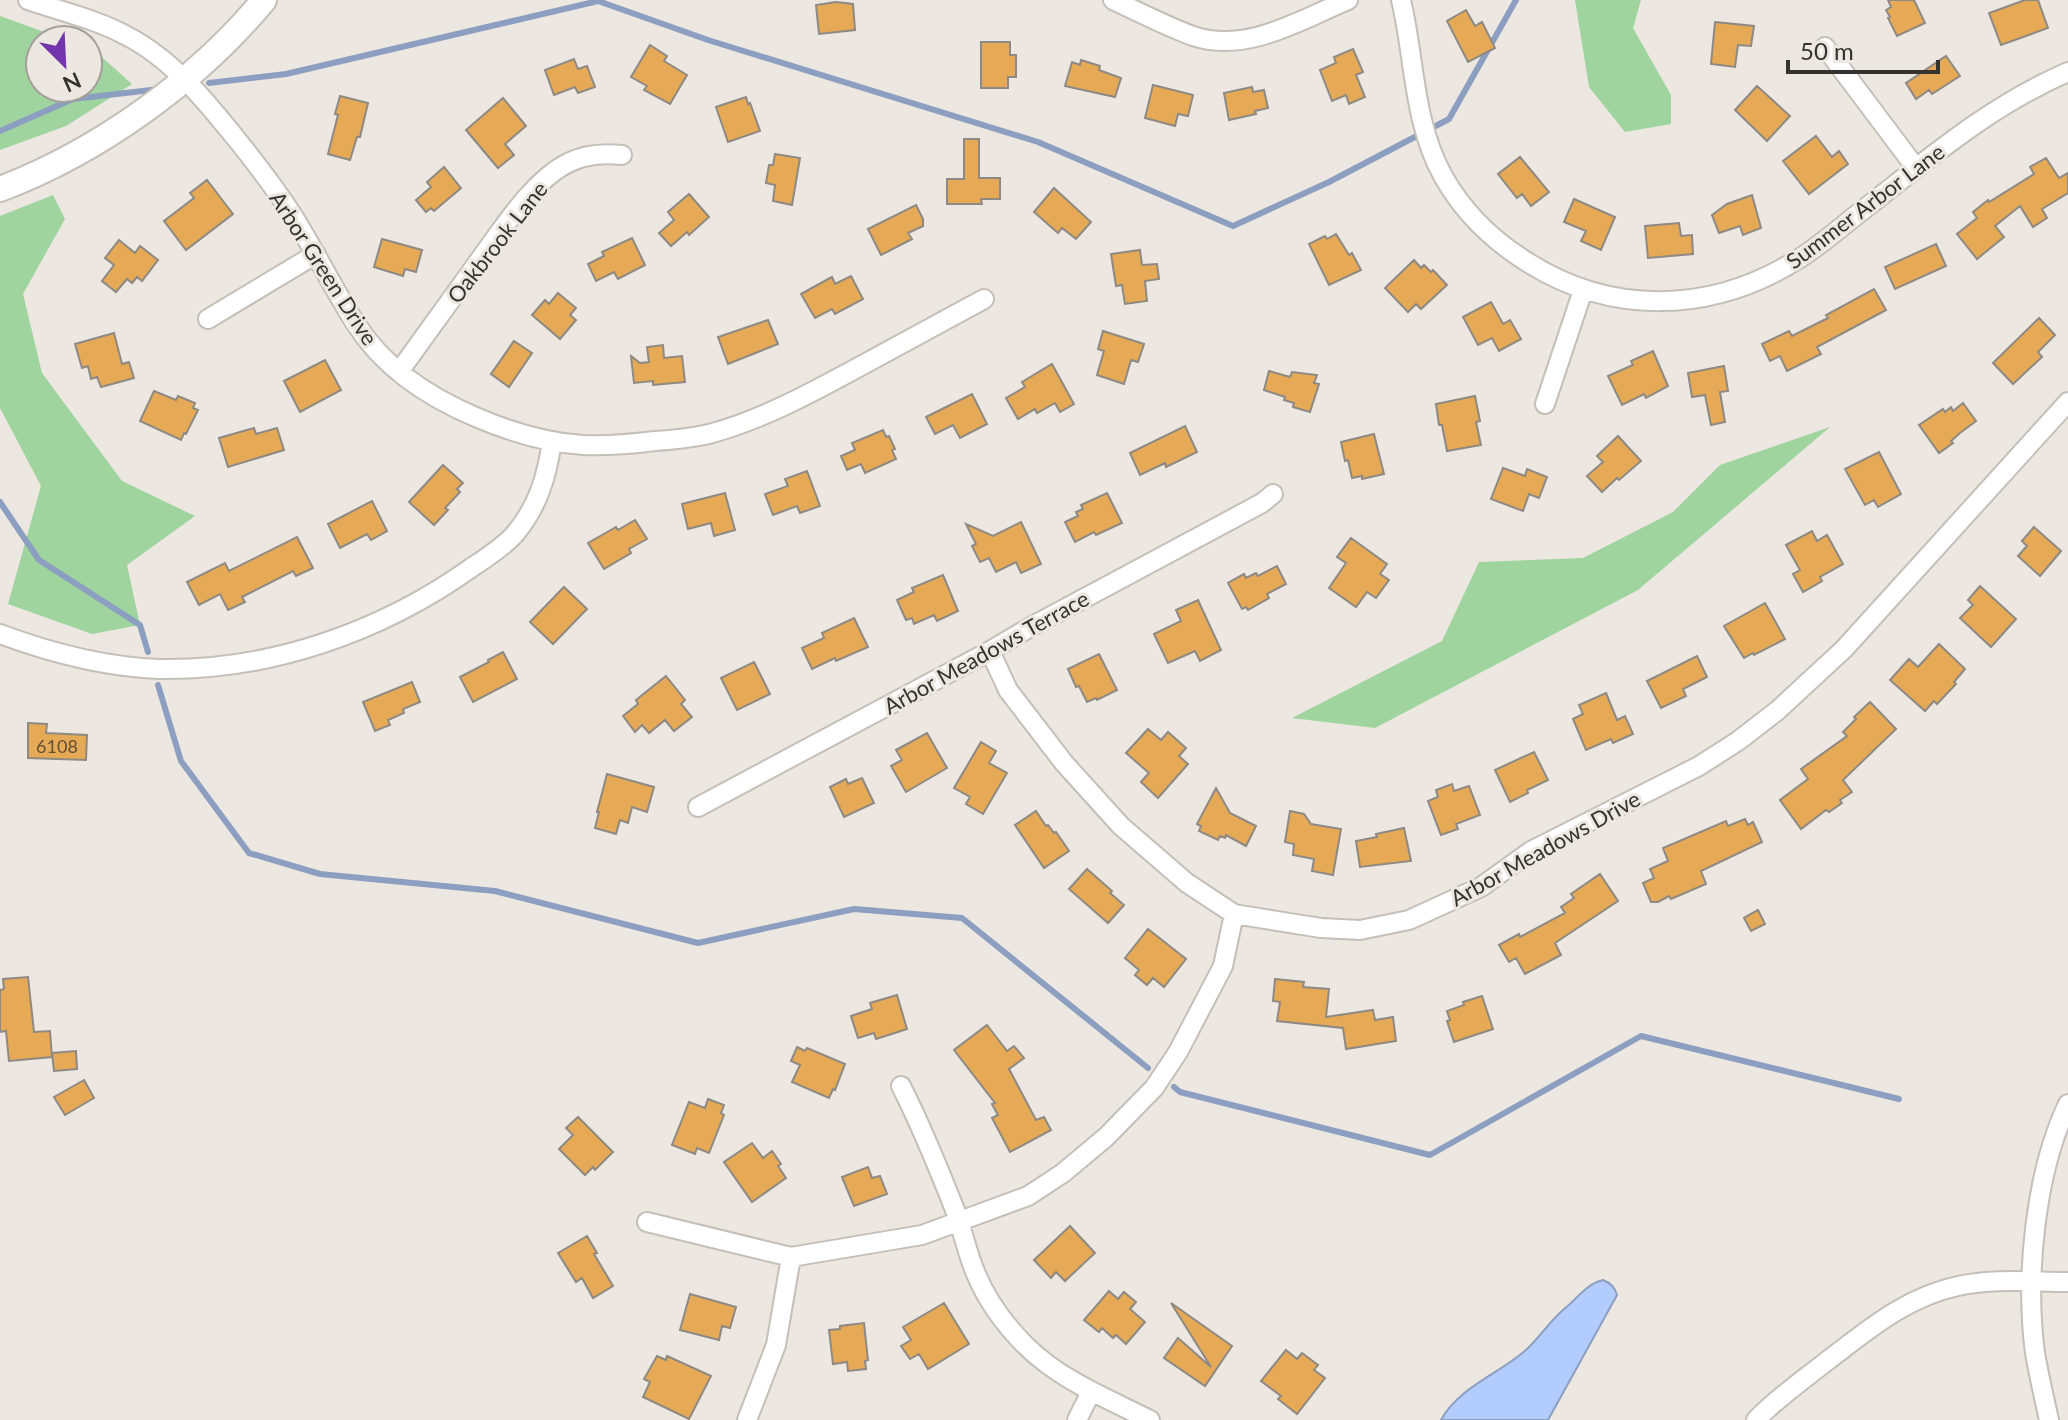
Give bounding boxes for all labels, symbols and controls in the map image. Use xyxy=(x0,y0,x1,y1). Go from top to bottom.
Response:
north arrow xyxy=(24,24,104,104)
scale bar xyxy=(1788,24,1938,74)
text: 50 m xyxy=(1800,36,1854,65)
text: N xyxy=(59,67,86,99)
street label: Summer Arbor Lane xyxy=(1781,138,1949,274)
street label: Oakbrook Lane xyxy=(441,176,553,308)
street label: Arbor Green Drive xyxy=(264,186,384,350)
street label: Arbor Meadows Terrace xyxy=(879,584,1093,720)
house number: 6108 xyxy=(36,735,78,757)
street label: Arbor Meadows Drive xyxy=(1445,785,1645,911)

